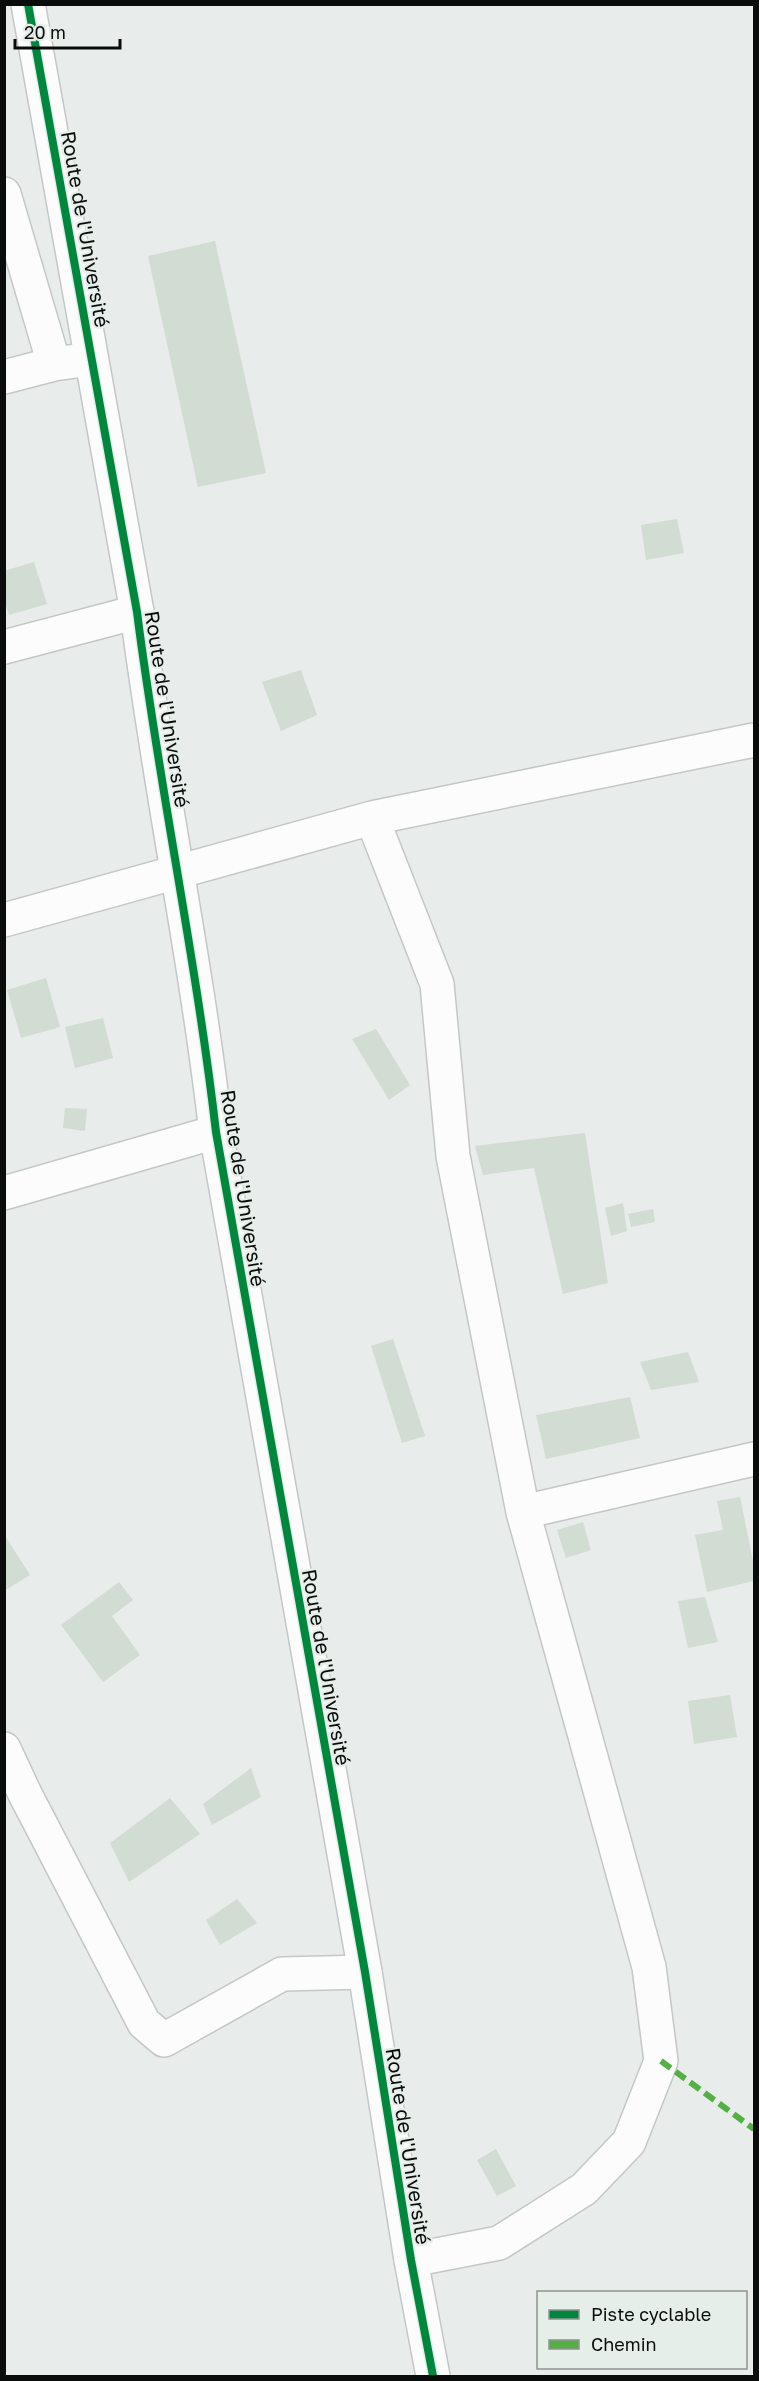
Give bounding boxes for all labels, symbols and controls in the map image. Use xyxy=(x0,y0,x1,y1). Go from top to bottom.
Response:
scale bar xyxy=(15,12,120,50)
text: 20 m xyxy=(24,21,66,43)
street label: Route de l'Université xyxy=(57,129,115,329)
street label: Route de l'Université xyxy=(141,609,195,809)
street label: Route de l'Université xyxy=(217,1088,271,1288)
street label: Route de l'Université xyxy=(298,1567,356,1767)
street label: Route de l'Université xyxy=(382,2046,436,2246)
legend xyxy=(537,2291,747,2369)
text: Piste cyclable xyxy=(591,2303,711,2325)
text: Chemin xyxy=(591,2333,657,2355)

